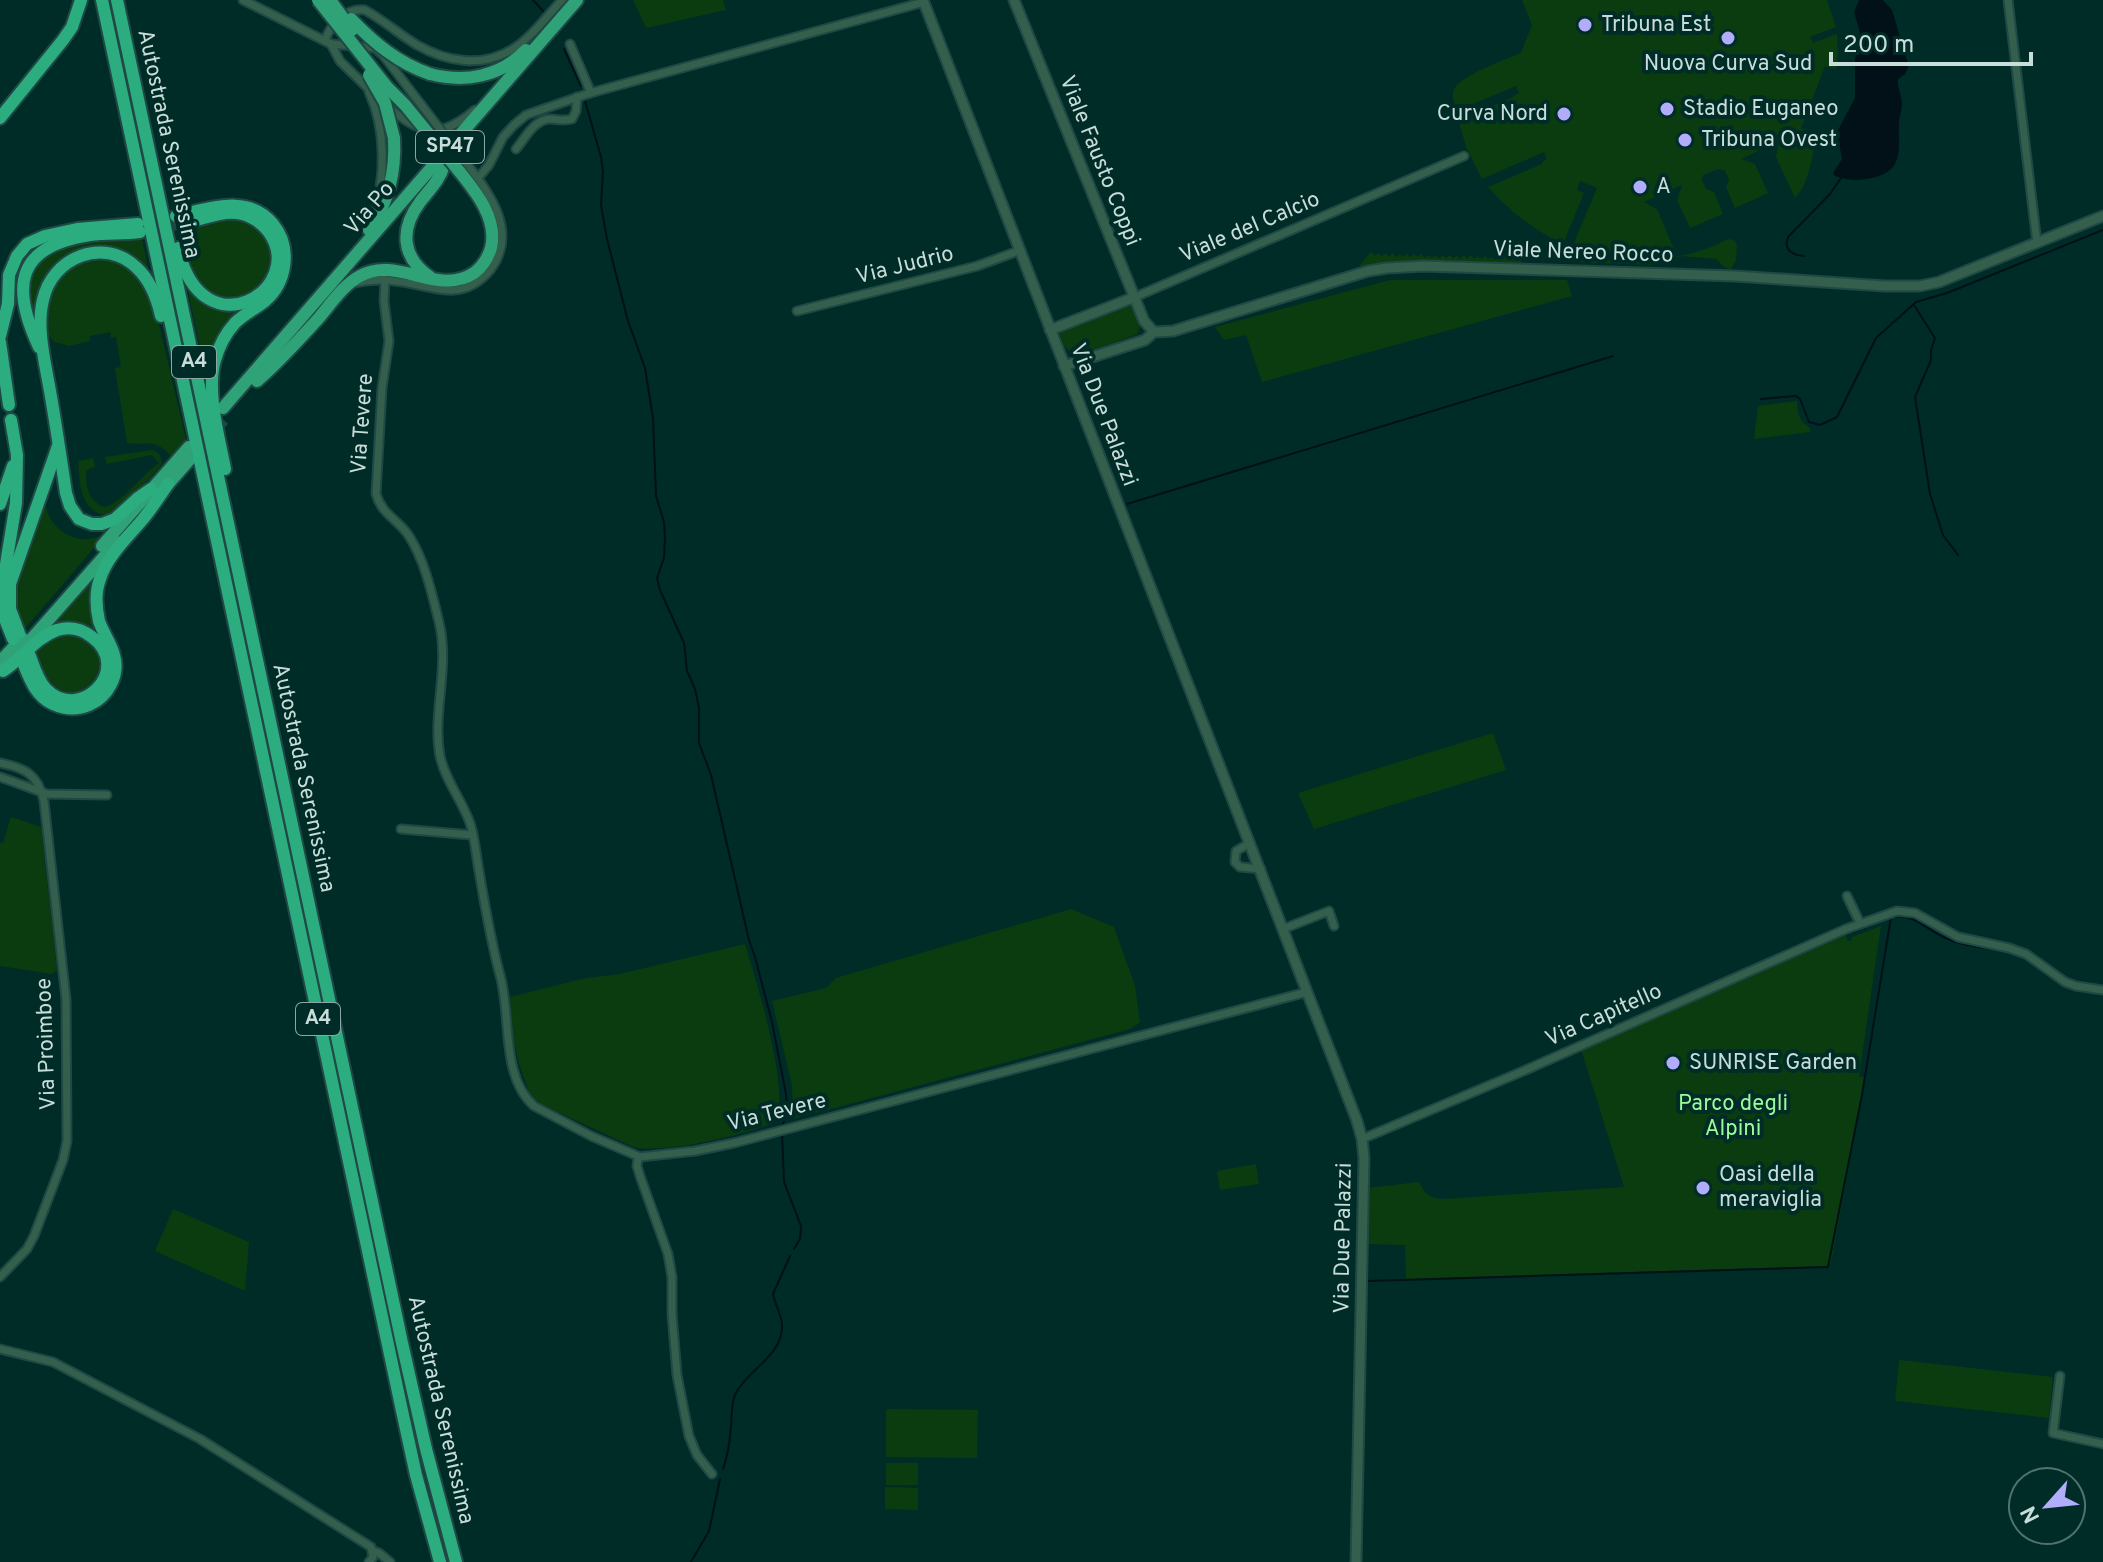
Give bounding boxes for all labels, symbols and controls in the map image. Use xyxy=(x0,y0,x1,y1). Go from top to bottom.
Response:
place label: Tribuna Est xyxy=(1601,12,1711,39)
marker: Tribuna Est xyxy=(1576,16,1594,34)
scale bar xyxy=(1831,16,2031,66)
street label: Autostrada Serenissima xyxy=(131,27,205,261)
marker: Nuova Curva Sud xyxy=(1719,29,1737,47)
text: 200 m xyxy=(1843,31,1914,61)
place label: Nuova Curva Sud xyxy=(1644,51,1812,78)
street label: Viale Fausto Coppi xyxy=(1053,72,1145,250)
place label: Stadio Euganeo xyxy=(1683,96,1838,123)
marker: Stadio Euganeo xyxy=(1658,100,1676,118)
place label: Curva Nord xyxy=(1437,101,1548,128)
marker: Curva Nord xyxy=(1555,105,1573,123)
place label: Tribuna Ovest xyxy=(1701,127,1837,154)
road number: SP47 xyxy=(416,131,484,163)
marker: Tribuna Ovest xyxy=(1676,131,1694,149)
place label: A xyxy=(1656,174,1671,201)
street label: Via Po xyxy=(339,176,401,242)
marker: A xyxy=(1631,178,1649,196)
street label: Viale del Calcio xyxy=(1176,186,1324,270)
street label: Viale Nereo Rocco xyxy=(1492,236,1674,270)
street label: Via Judrio xyxy=(853,241,957,291)
street label: Via Due Palazzi xyxy=(1063,340,1143,490)
road number: A4 xyxy=(172,346,216,378)
street label: Via Tevere xyxy=(346,373,380,475)
street label: Autostrada Serenissima xyxy=(266,661,340,895)
street label: Via Proimboe xyxy=(31,977,63,1111)
street label: Via Capitello xyxy=(1542,978,1666,1054)
road number: A4 xyxy=(296,1003,340,1035)
place label: SUNRISE Garden xyxy=(1689,1050,1857,1077)
marker: SUNRISE Garden xyxy=(1664,1054,1682,1072)
street label: Via Tevere xyxy=(725,1088,829,1138)
park label: Parco degli Alpini xyxy=(1678,1091,1788,1143)
street label: Via Due Palazzi xyxy=(1329,1162,1359,1314)
place label: Oasi della meraviglia xyxy=(1719,1162,1822,1214)
marker: Oasi della meraviglia xyxy=(1694,1179,1712,1197)
street label: Autostrada Serenissima xyxy=(401,1293,479,1527)
north arrow xyxy=(2007,1466,2087,1546)
text: N xyxy=(2016,1501,2047,1527)

